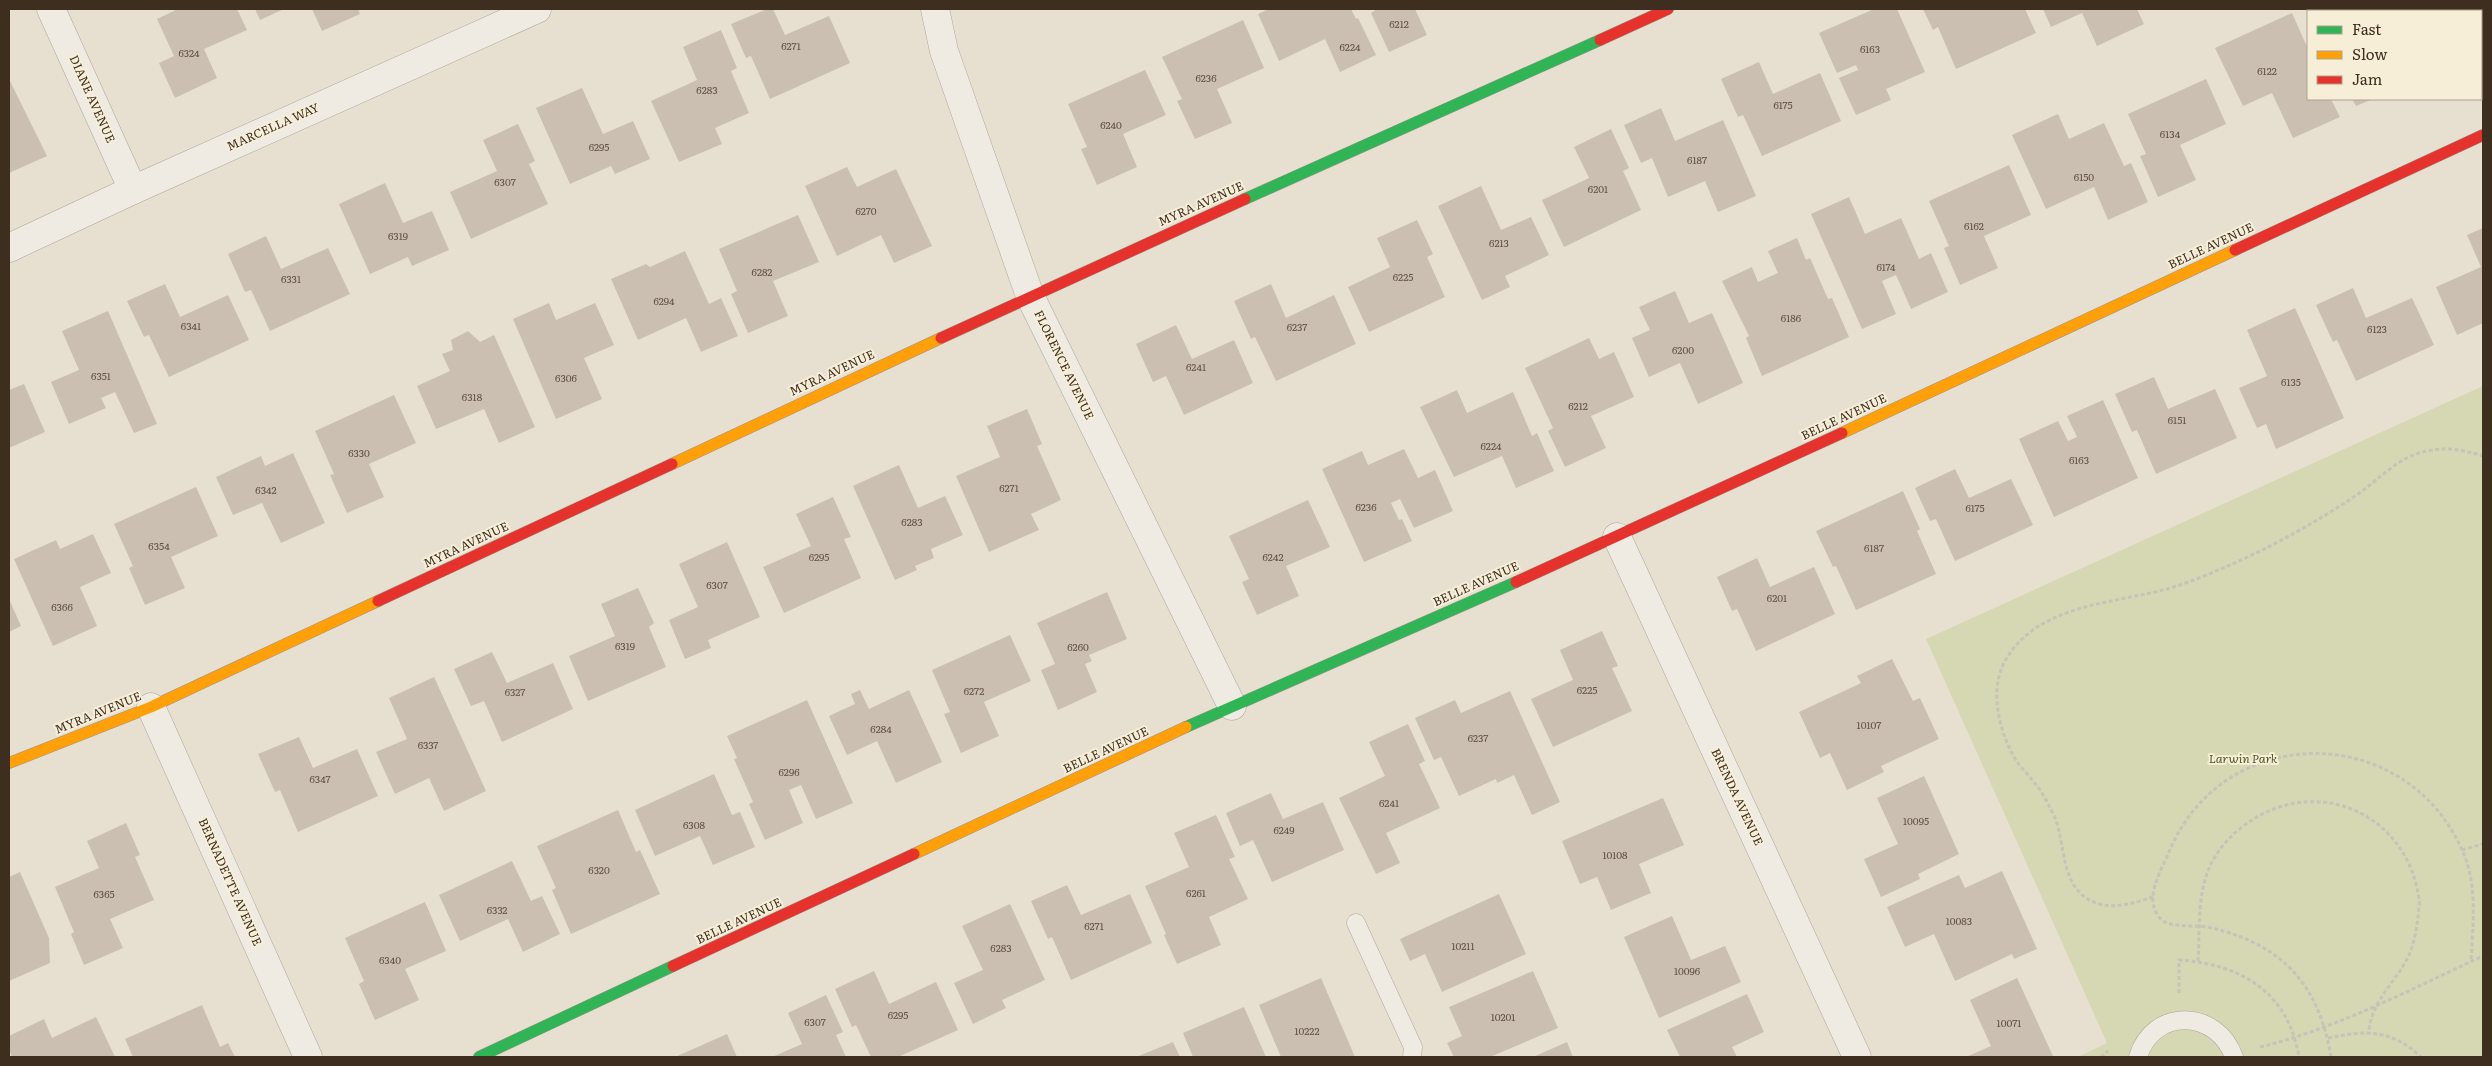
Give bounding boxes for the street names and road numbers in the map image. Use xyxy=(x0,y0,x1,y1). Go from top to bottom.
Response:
street label: DIANE AVENUE xyxy=(65,52,120,146)
street label: MARCELLA WAY xyxy=(223,97,322,155)
street label: MYRA AVENUE xyxy=(1155,176,1247,230)
street label: BELLE AVENUE xyxy=(2165,217,2257,273)
street label: FLORENCE AVENUE xyxy=(1030,307,1099,423)
street label: MYRA AVENUE xyxy=(786,344,877,400)
street label: BELLE AVENUE xyxy=(1798,388,1890,444)
street label: MYRA AVENUE xyxy=(420,516,511,572)
street label: BELLE AVENUE xyxy=(1430,556,1522,610)
street label: MYRA AVENUE xyxy=(52,686,144,738)
street label: BELLE AVENUE xyxy=(1060,721,1152,777)
street label: BRENDA AVENUE xyxy=(1707,745,1769,849)
street label: BERNADETTE AVENUE xyxy=(195,815,267,949)
street label: BELLE AVENUE xyxy=(693,892,785,948)

